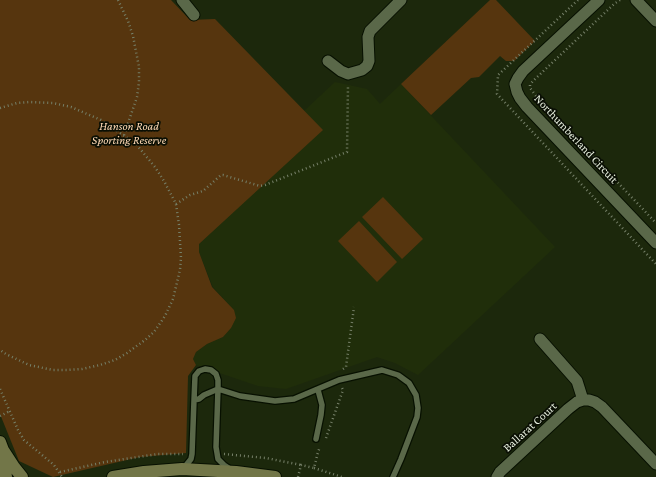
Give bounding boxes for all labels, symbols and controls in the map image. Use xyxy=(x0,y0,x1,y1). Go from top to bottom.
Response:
street label: Northumberland Circuit xyxy=(531,91,621,187)
park label: Hanson Road Sporting Reserve xyxy=(92,119,166,147)
street label: Ballarat Court xyxy=(500,399,560,455)

